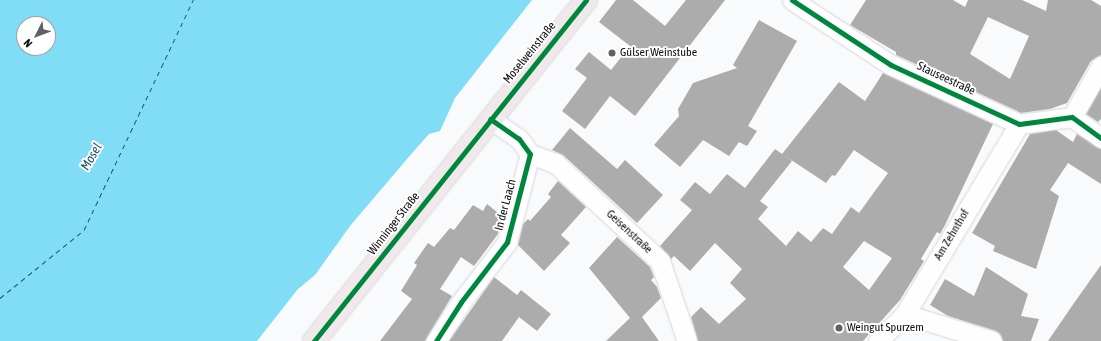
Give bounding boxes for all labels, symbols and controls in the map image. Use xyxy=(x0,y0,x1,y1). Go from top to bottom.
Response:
north arrow xyxy=(16,16,56,56)
street label: Moselweinstraße xyxy=(501,19,559,87)
text: N xyxy=(21,37,34,50)
place label: Gülser Weinstube xyxy=(620,46,697,60)
marker: Gülser Weinstube xyxy=(607,48,617,58)
street label: Stauseestraße xyxy=(915,59,977,99)
water label: Mosel xyxy=(78,141,106,173)
street label: In der Laach xyxy=(492,178,520,232)
street label: Winninger Straße xyxy=(365,190,423,258)
street label: Geisenstraße xyxy=(603,207,655,257)
street label: Am Zehnthof xyxy=(931,207,973,263)
place label: Weingut Spurzem xyxy=(847,321,924,335)
marker: Weingut Spurzem xyxy=(834,323,844,333)

